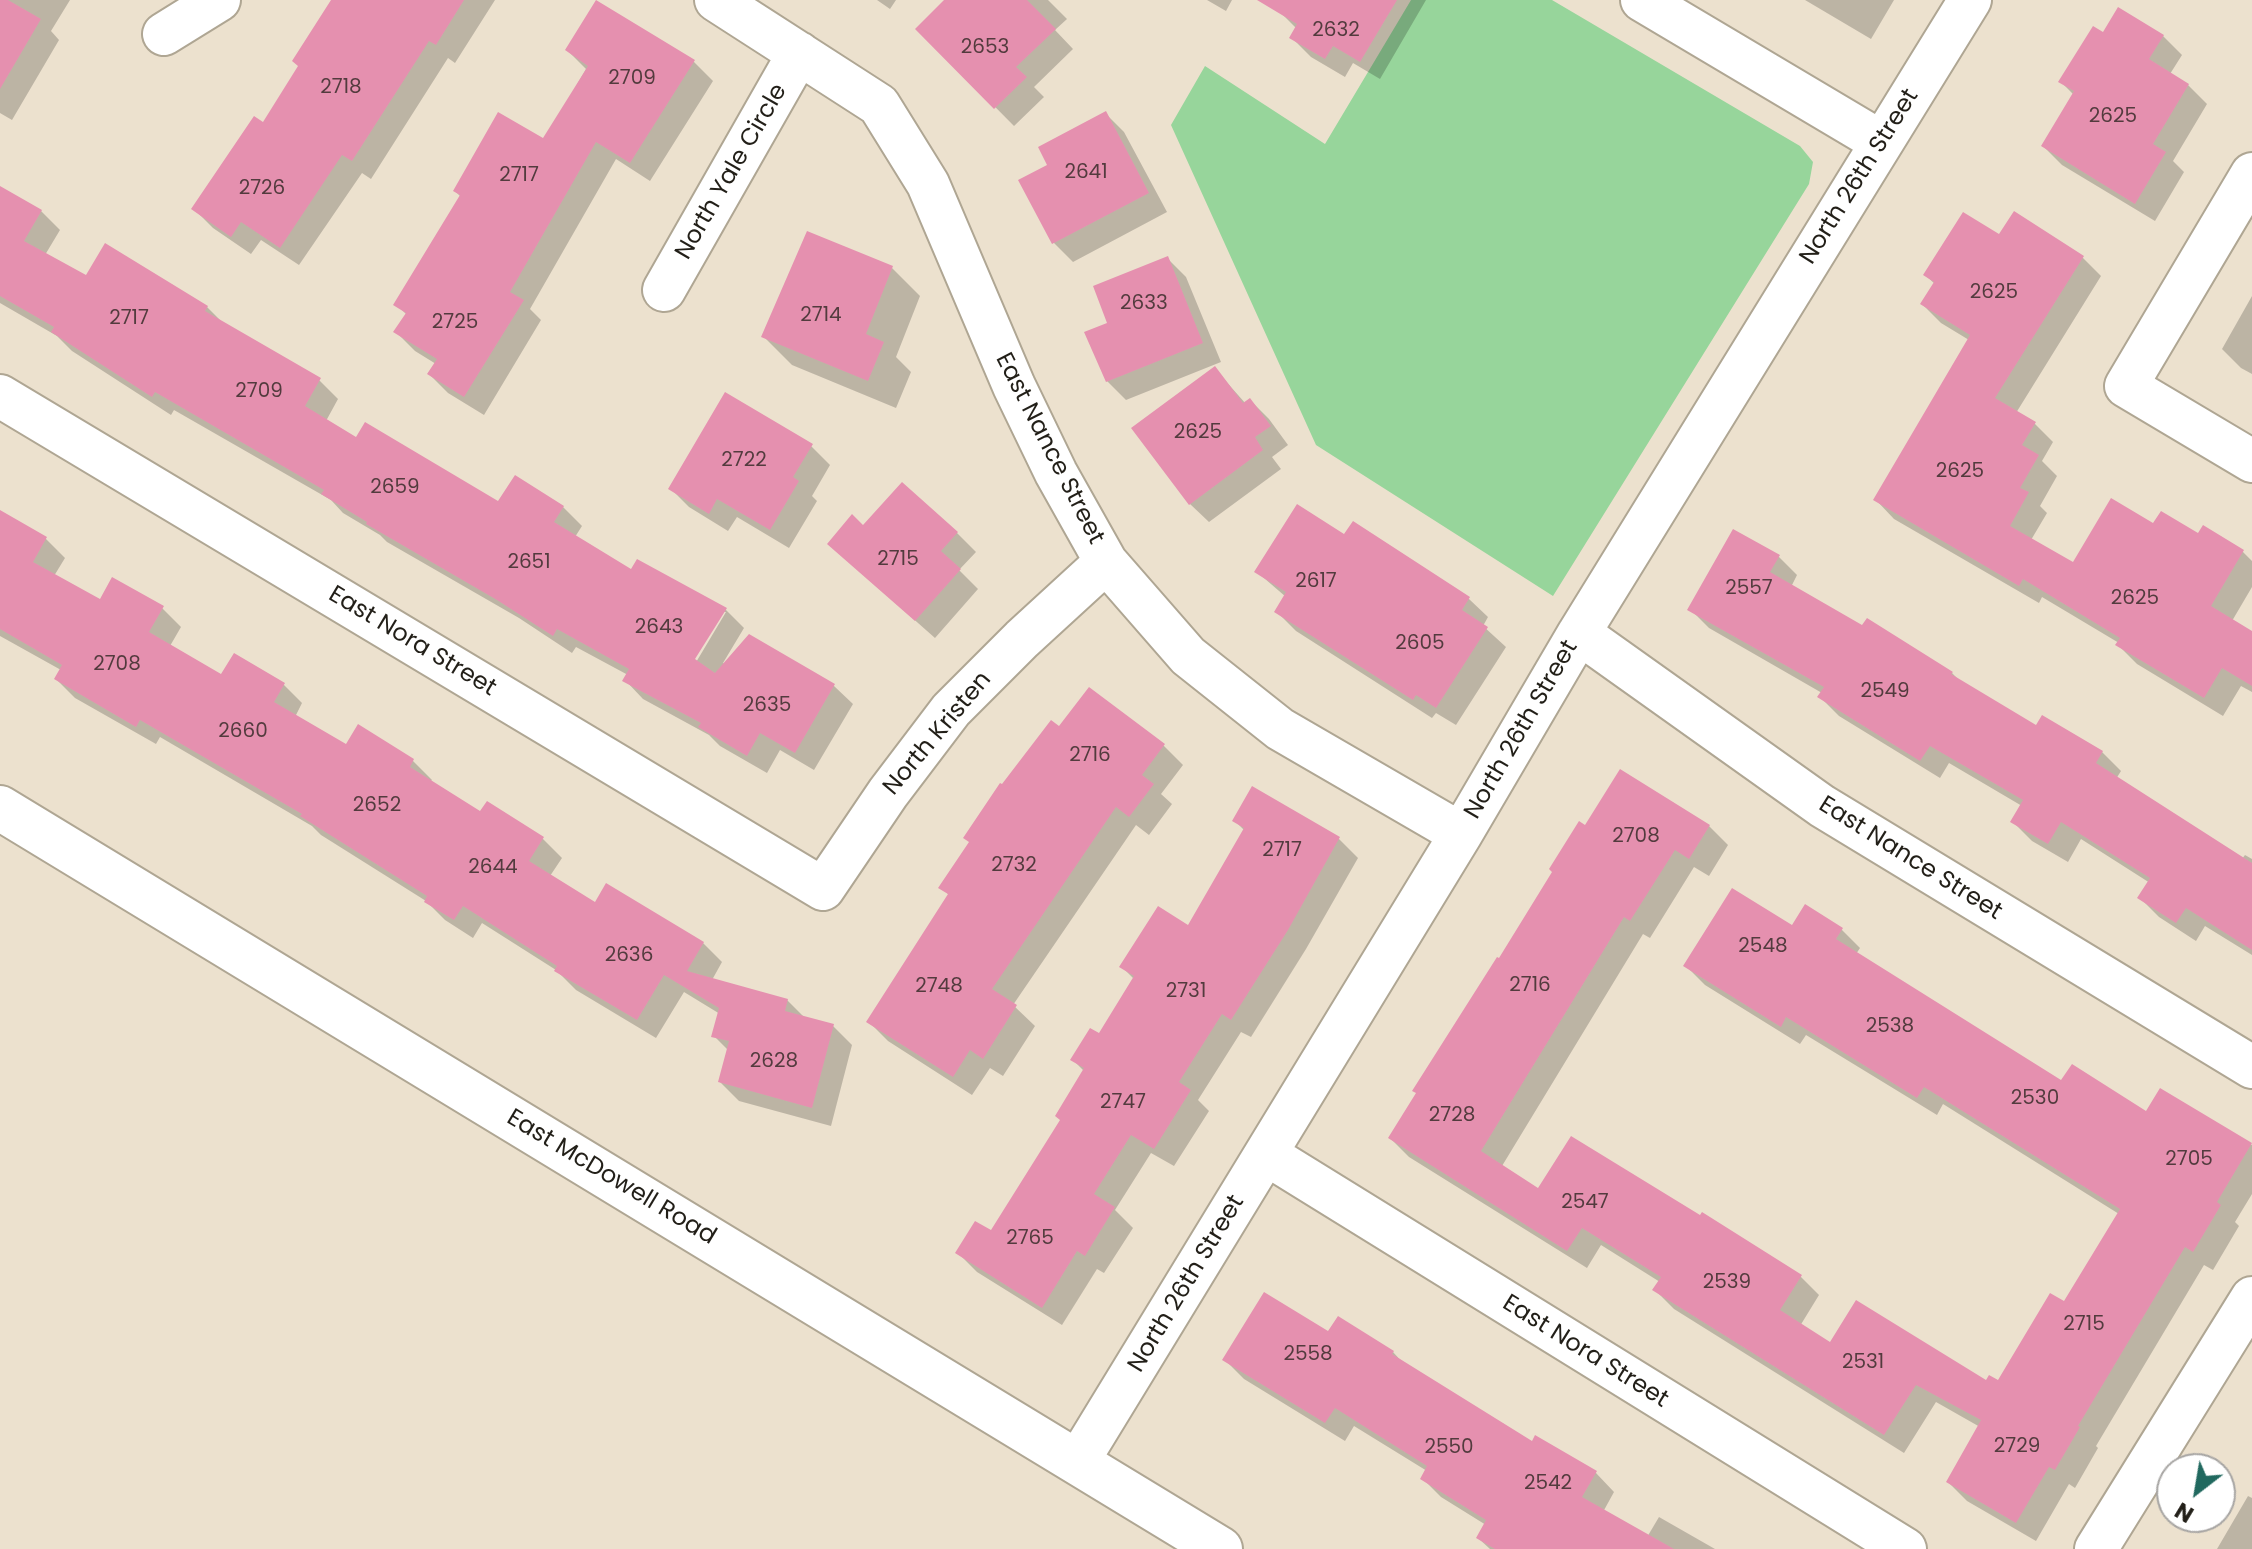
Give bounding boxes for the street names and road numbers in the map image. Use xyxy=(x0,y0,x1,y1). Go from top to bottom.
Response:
street label: North Yale Circle xyxy=(670,79,794,265)
street label: North 26th Street xyxy=(1794,84,1926,270)
street label: East Nance Street xyxy=(988,349,1110,549)
street label: East Nora Street xyxy=(323,581,501,703)
street label: North 26th Street xyxy=(1459,636,1585,824)
street label: North Kristen xyxy=(878,666,998,802)
street label: East Nance Street xyxy=(1813,791,2007,927)
street label: East McDowell Road xyxy=(501,1104,721,1252)
street label: North 26th Street xyxy=(1123,1190,1251,1378)
street label: East Nora Street xyxy=(1497,1289,1673,1415)

